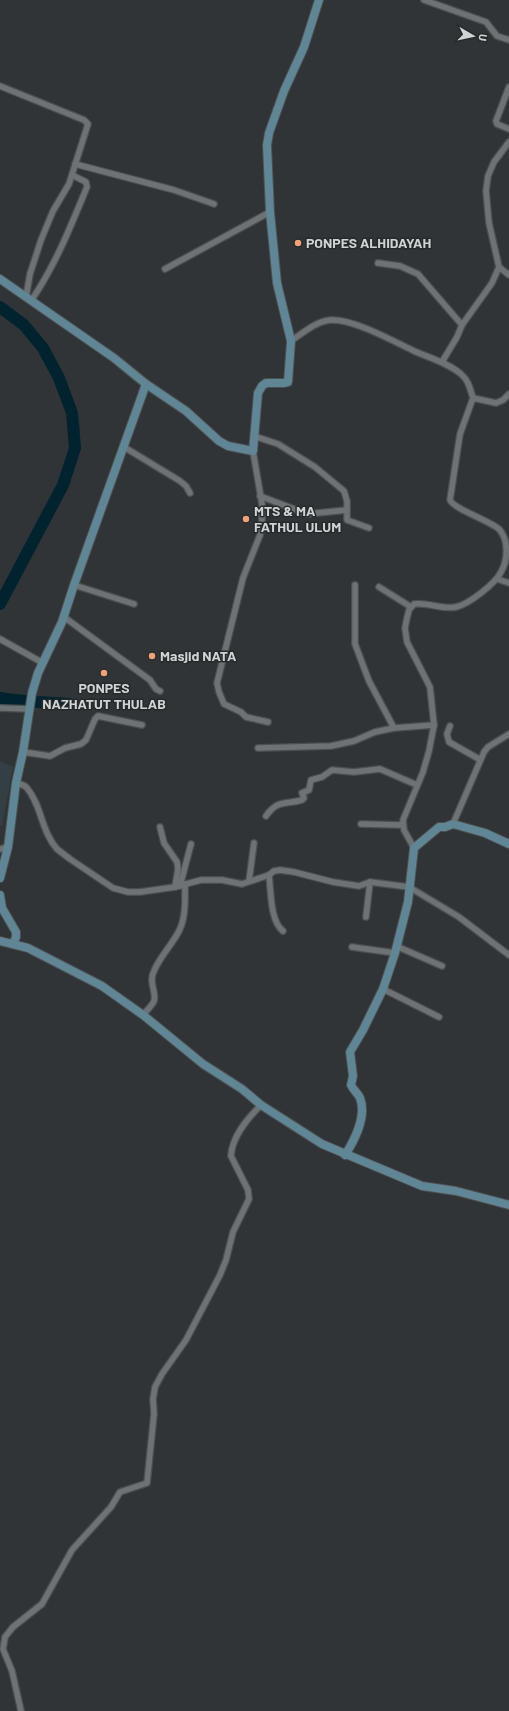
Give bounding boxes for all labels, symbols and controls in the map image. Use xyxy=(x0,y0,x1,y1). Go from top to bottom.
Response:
north arrow xyxy=(453,16,493,56)
text: U xyxy=(476,33,490,42)
place label: PONPES ALHIDAYAH xyxy=(306,234,431,251)
marker: PONPES ALHIDAYAH xyxy=(293,238,303,248)
place label: MTS & MA FATHUL ULUM xyxy=(254,502,341,535)
marker: MTS & MA FATHUL ULUM xyxy=(241,514,251,524)
place label: Masjid NATA xyxy=(160,647,237,664)
marker: Masjid NATA xyxy=(147,651,157,661)
marker: PONPES NAZHATUT THULAB xyxy=(99,668,109,678)
place label: PONPES NAZHATUT THULAB xyxy=(42,679,166,712)

